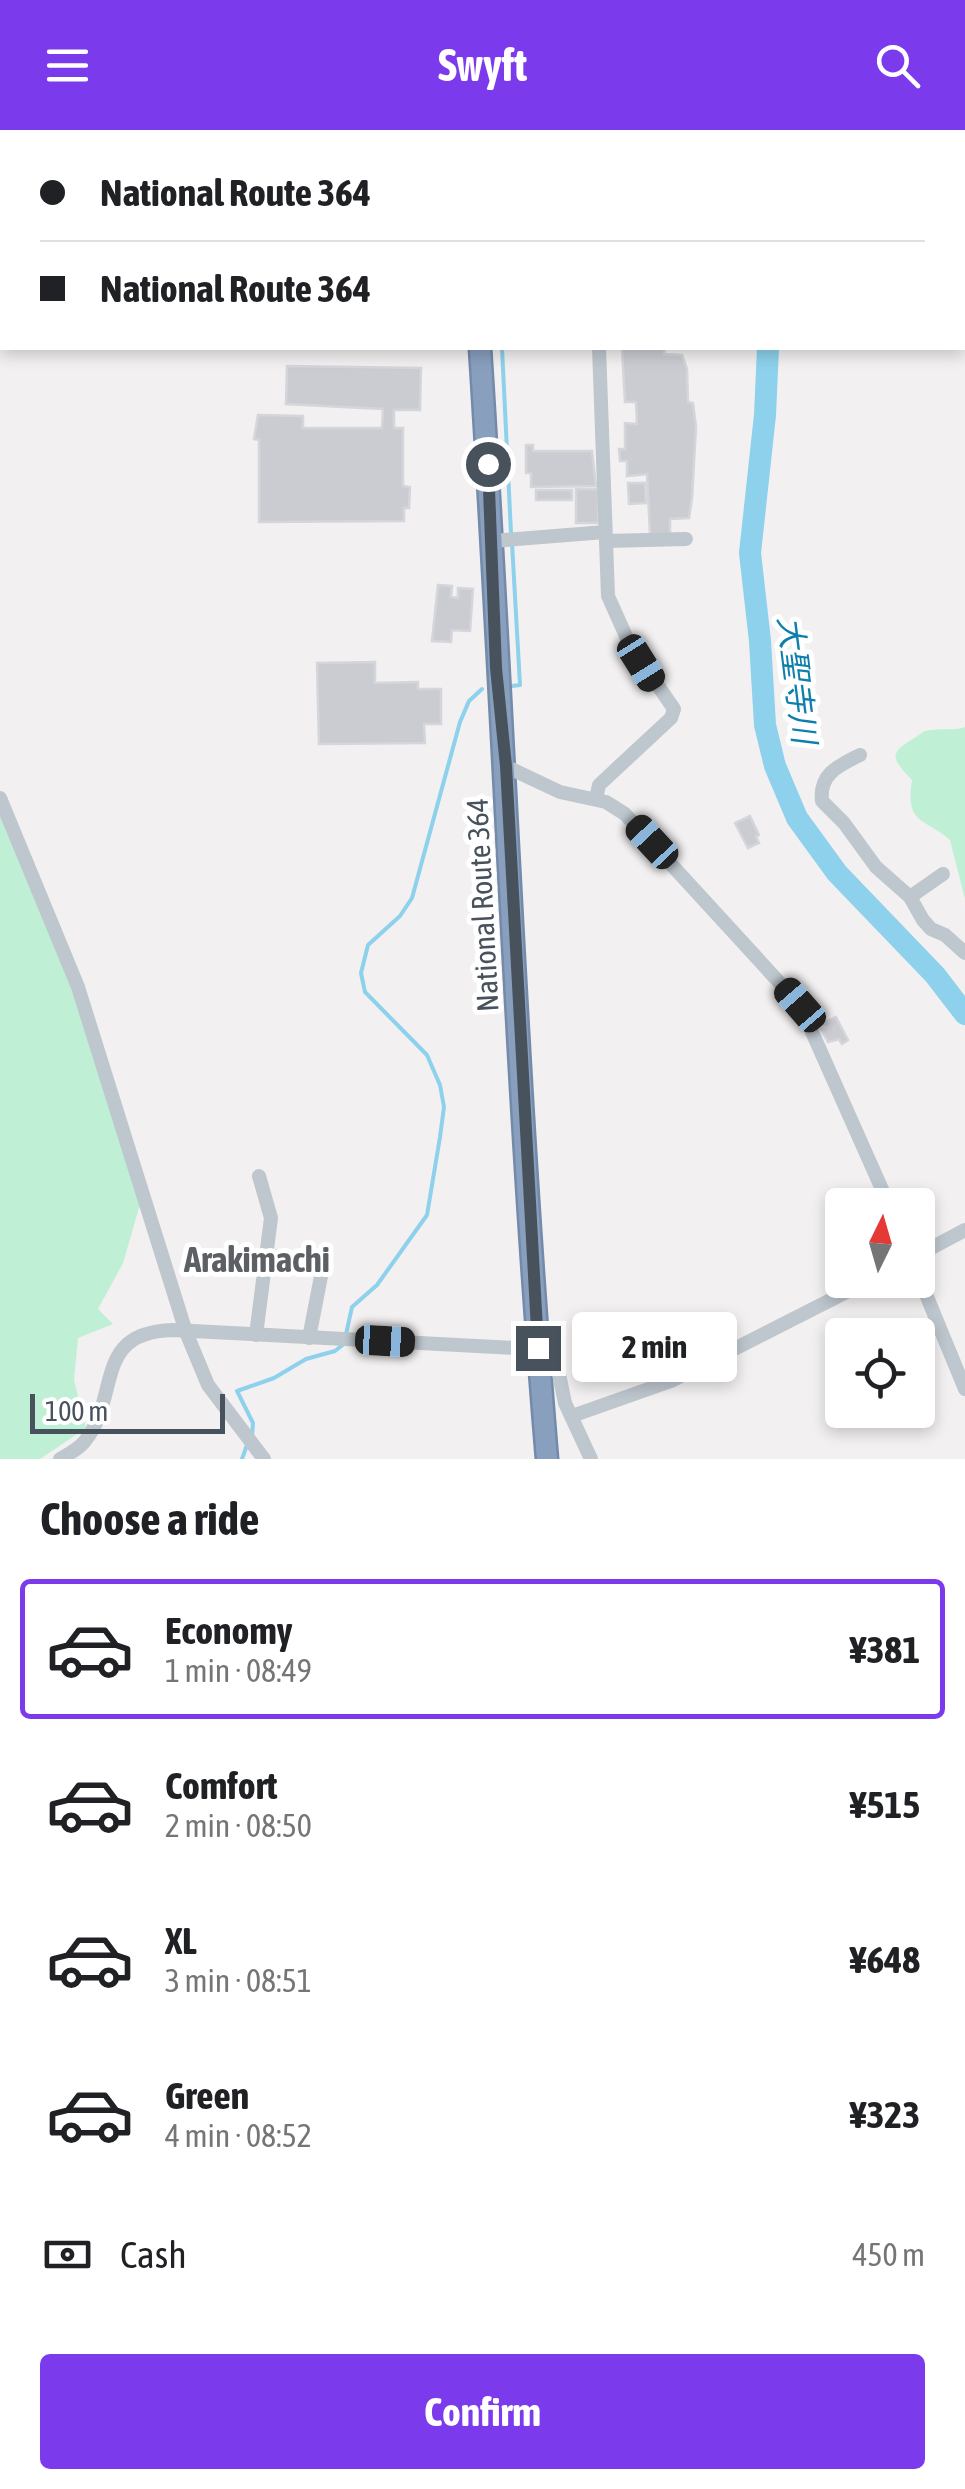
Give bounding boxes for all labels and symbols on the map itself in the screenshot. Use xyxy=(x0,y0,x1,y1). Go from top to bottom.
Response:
route start xyxy=(466,442,511,487)
water label: 大聖寺川 xyxy=(771,614,824,749)
car xyxy=(612,630,670,696)
street label: National Route 364 xyxy=(459,797,505,1013)
car xyxy=(621,810,683,874)
car xyxy=(769,973,831,1037)
north arrow xyxy=(825,1188,935,1298)
district label: Arakimachi xyxy=(183,1239,330,1279)
callout: 2 min xyxy=(573,1313,738,1383)
car xyxy=(354,1324,416,1358)
route end xyxy=(516,1326,561,1371)
scale bar xyxy=(30,1389,225,1434)

